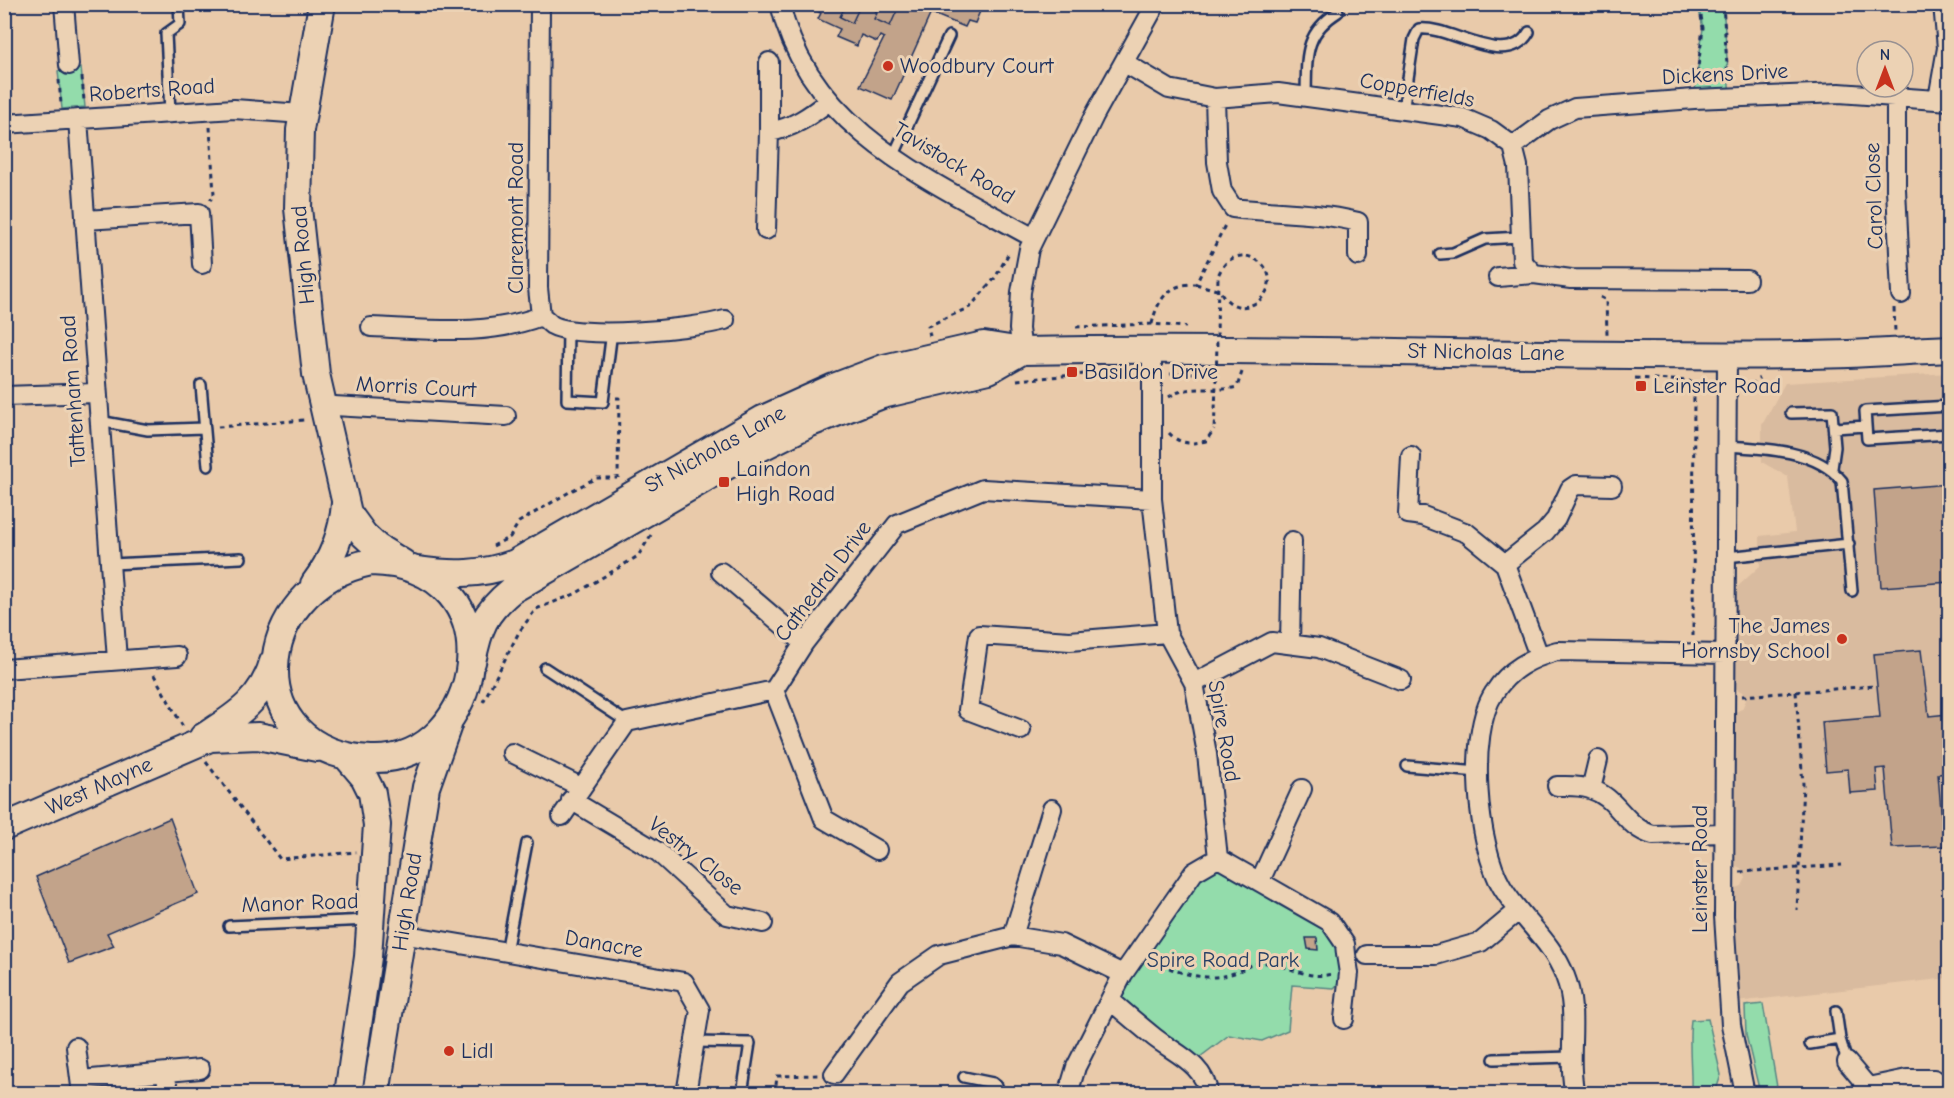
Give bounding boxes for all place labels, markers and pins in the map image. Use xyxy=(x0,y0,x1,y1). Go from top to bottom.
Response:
place label: Woodbury Court xyxy=(900,53,1054,79)
marker: Woodbury Court xyxy=(881,59,895,73)
place label: Basildon Drive xyxy=(1084,359,1218,385)
marker: Basildon Drive xyxy=(1065,365,1079,379)
place label: Leinster Road xyxy=(1653,373,1781,399)
marker: Leinster Road xyxy=(1634,379,1648,393)
place label: Laindon High Road xyxy=(736,456,835,507)
marker: Laindon High Road xyxy=(717,475,731,489)
place label: The James Hornsby School xyxy=(1681,613,1830,664)
marker: The James Hornsby School xyxy=(1835,632,1849,646)
place label: Lidl xyxy=(461,1038,493,1064)
marker: Lidl xyxy=(442,1044,456,1058)

